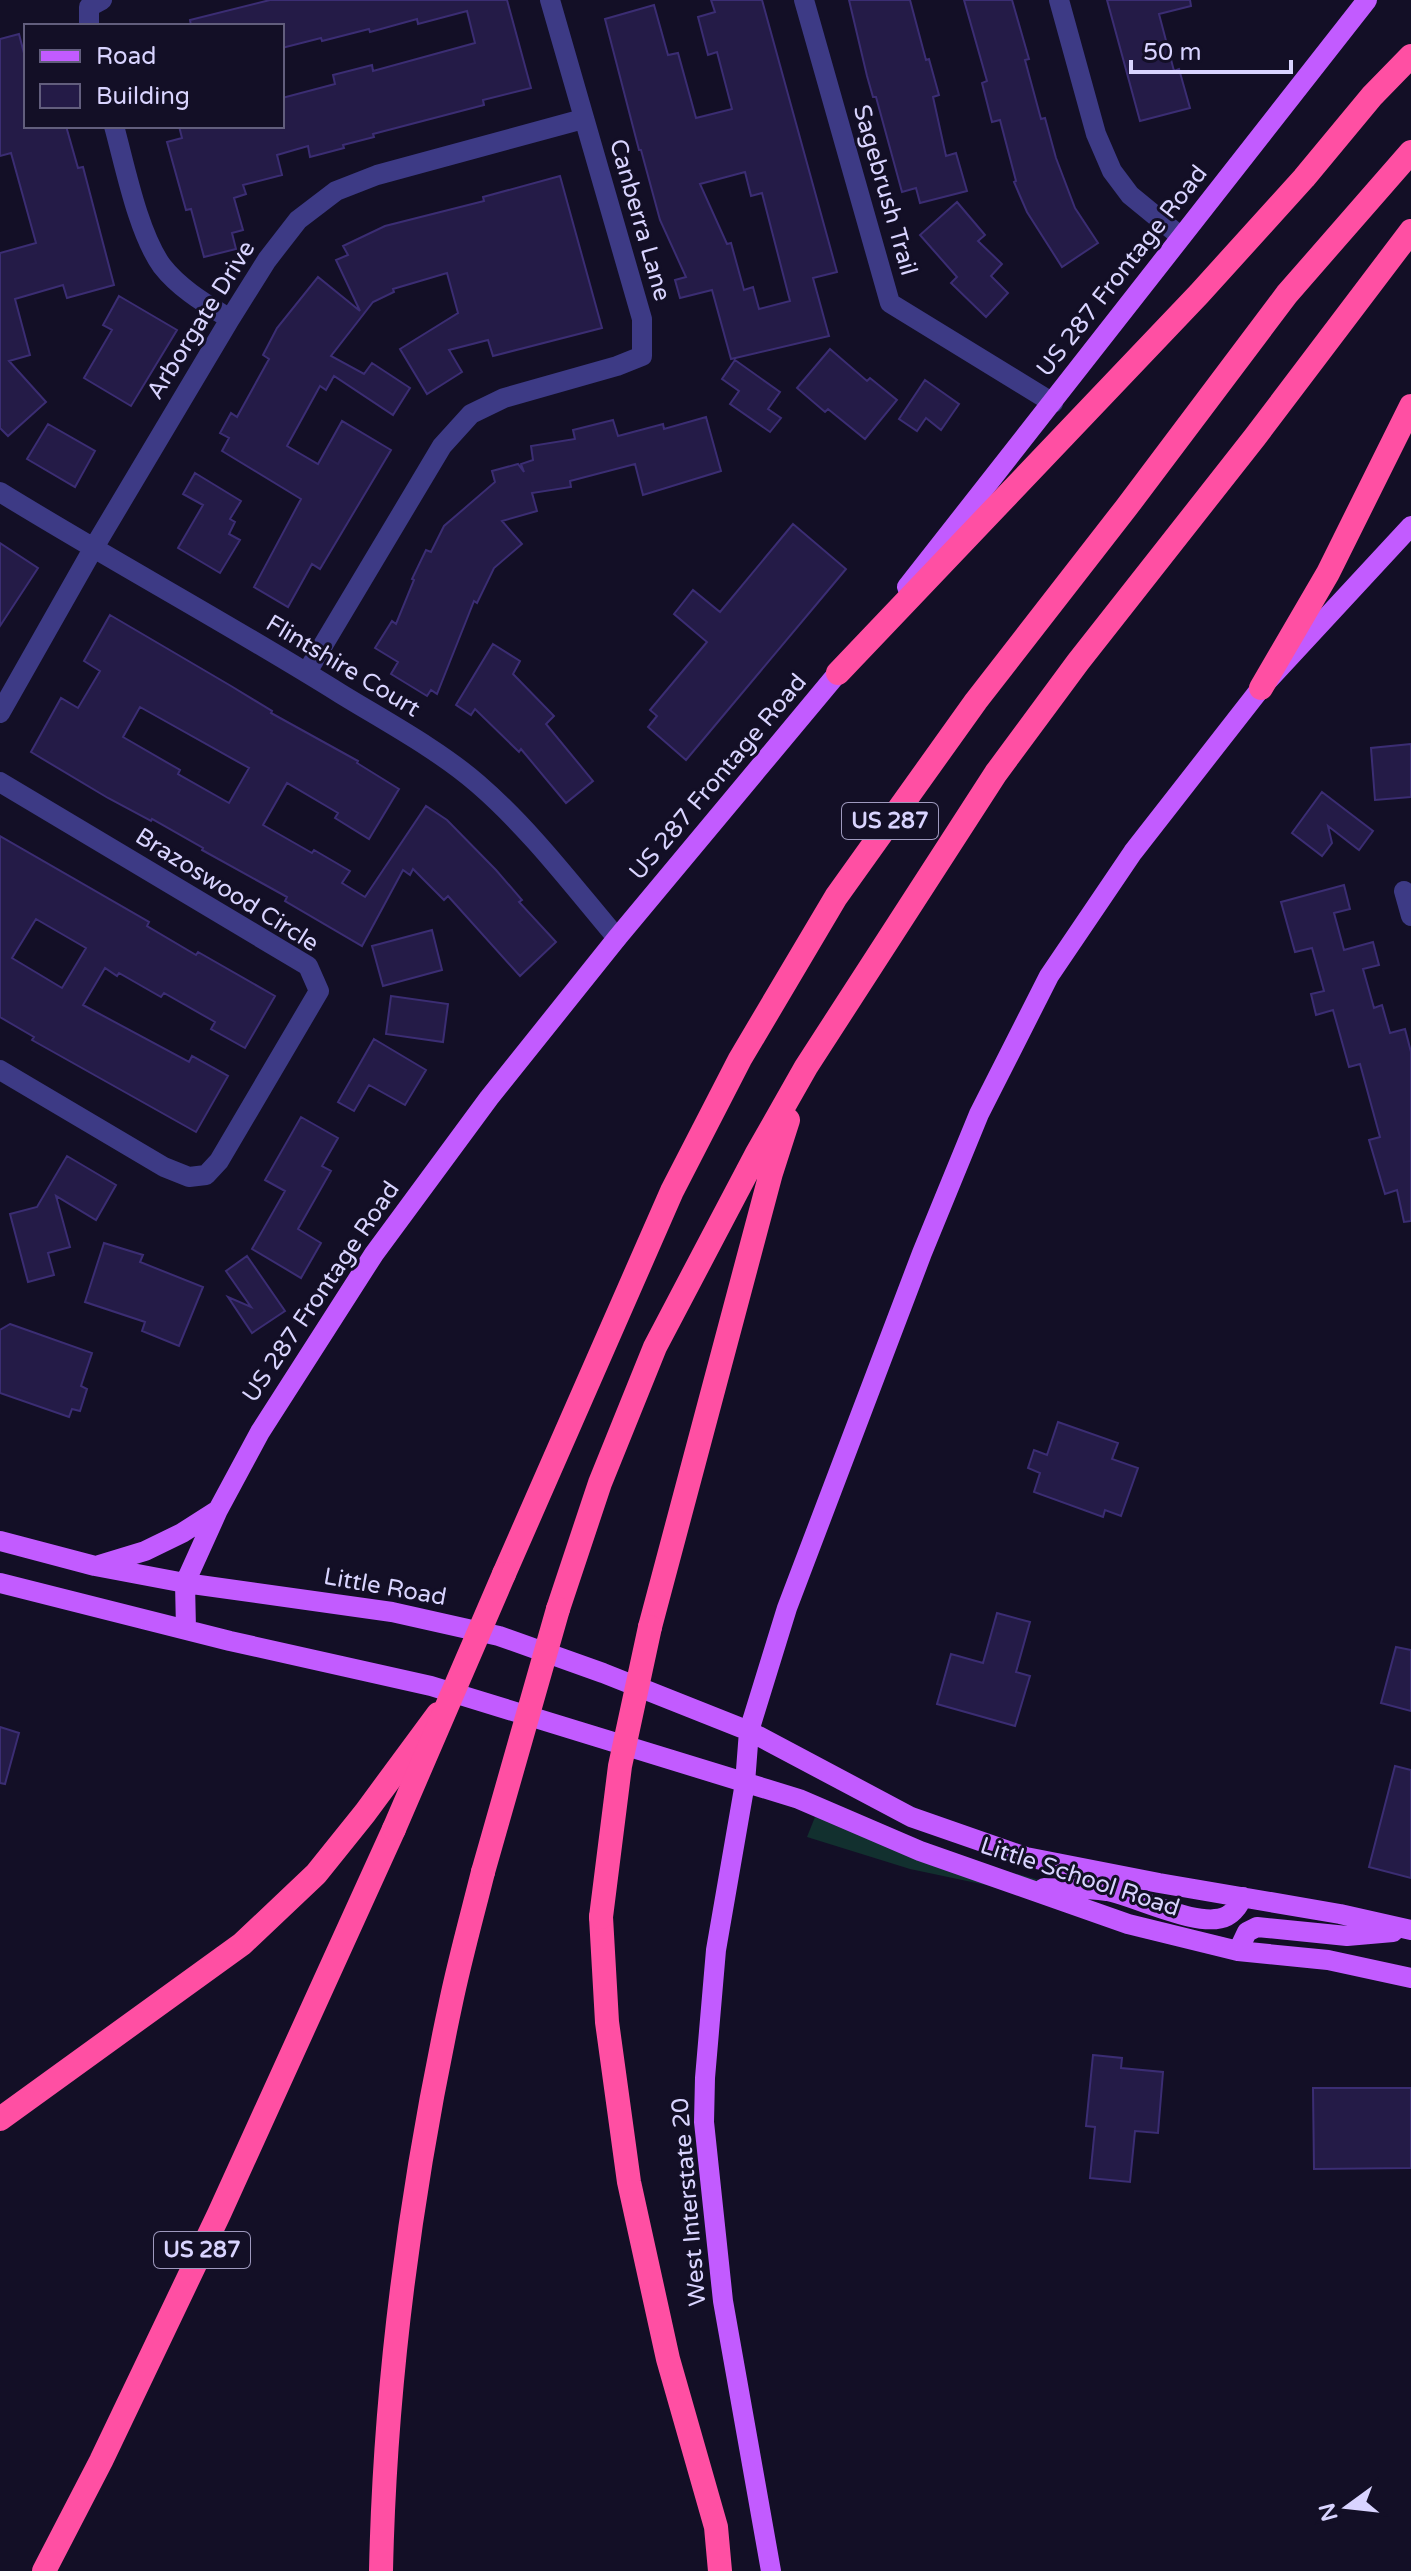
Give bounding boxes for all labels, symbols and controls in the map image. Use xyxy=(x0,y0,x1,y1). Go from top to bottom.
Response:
legend xyxy=(24,24,284,128)
scale bar xyxy=(1131,24,1291,74)
text: 50 m xyxy=(1143,38,1201,67)
text: Road xyxy=(96,42,156,71)
text: Building xyxy=(96,82,190,111)
street label: Sagebrush Trail xyxy=(847,101,923,279)
street label: Canberra Lane xyxy=(603,136,677,304)
street label: US 287 Frontage Road xyxy=(1030,160,1214,382)
street label: Arborgate Drive xyxy=(141,235,261,405)
street label: Flintshire Court xyxy=(261,609,425,723)
street label: US 287 Frontage Road xyxy=(623,668,813,886)
road number: US 287 xyxy=(842,803,938,839)
street label: Brazoswood Circle xyxy=(130,822,324,958)
street label: US 287 Frontage Road xyxy=(236,1176,406,1408)
street label: Little Road xyxy=(321,1562,449,1612)
street label: Little School Road xyxy=(977,1831,1183,1923)
street label: West Interstate 20 xyxy=(665,2097,713,2307)
road number: US 287 xyxy=(154,2232,250,2268)
north arrow xyxy=(1307,2467,1387,2547)
text: N xyxy=(1314,2500,1343,2524)

